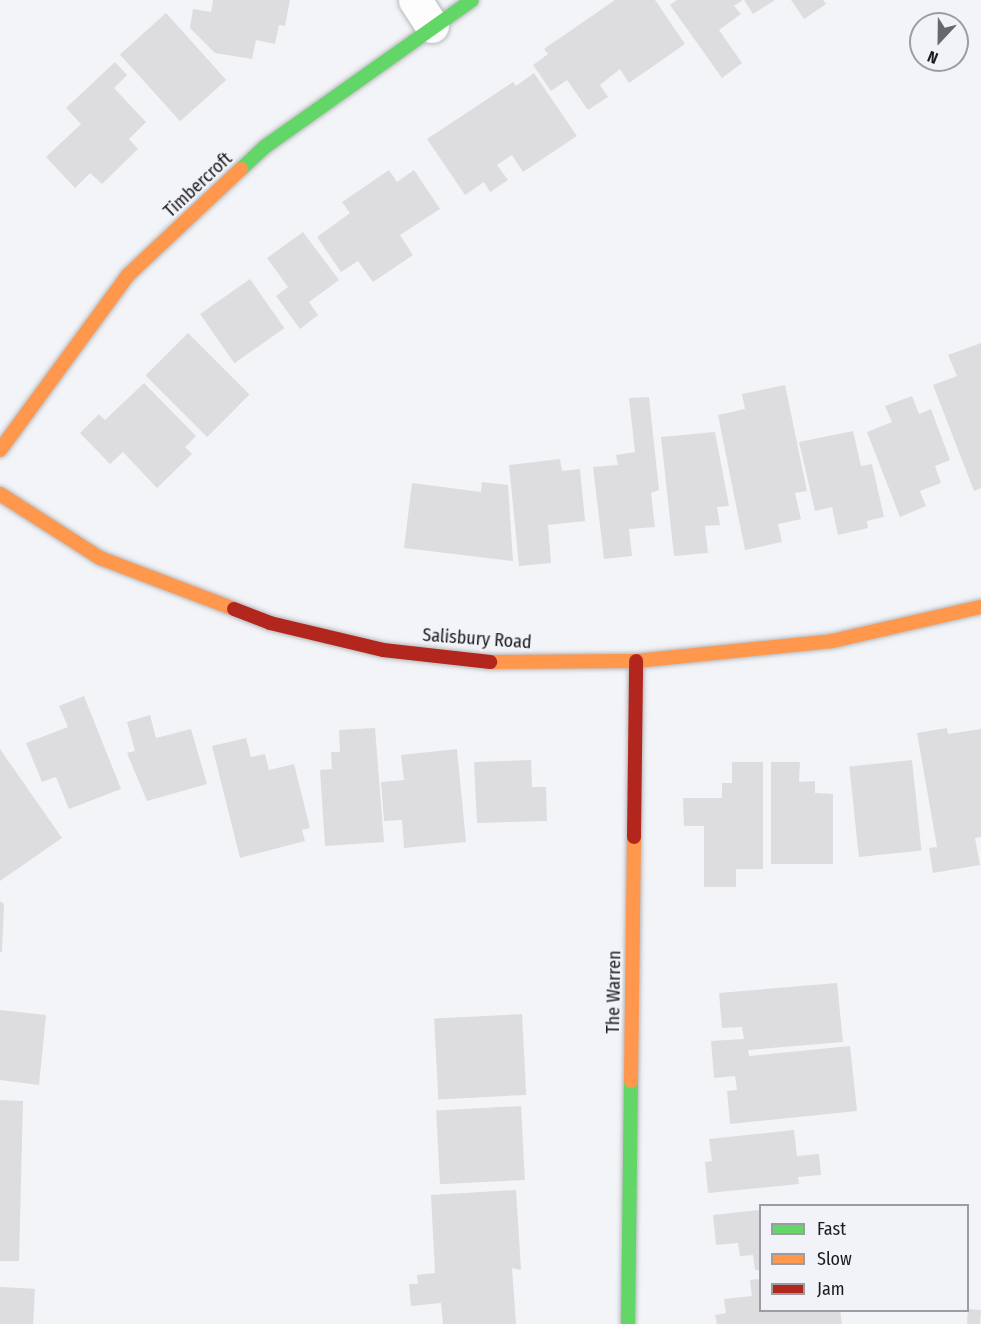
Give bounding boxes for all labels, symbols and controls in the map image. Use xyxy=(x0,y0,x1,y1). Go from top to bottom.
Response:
north arrow xyxy=(909,12,969,72)
text: N xyxy=(925,47,941,68)
street label: Timbercroft xyxy=(159,148,237,222)
street label: Salisbury Road xyxy=(422,624,532,654)
street label: The Warren xyxy=(602,950,626,1034)
legend xyxy=(759,1204,969,1312)
text: Fast xyxy=(817,1218,846,1240)
text: Slow xyxy=(817,1248,852,1270)
text: Jam xyxy=(817,1278,845,1300)

